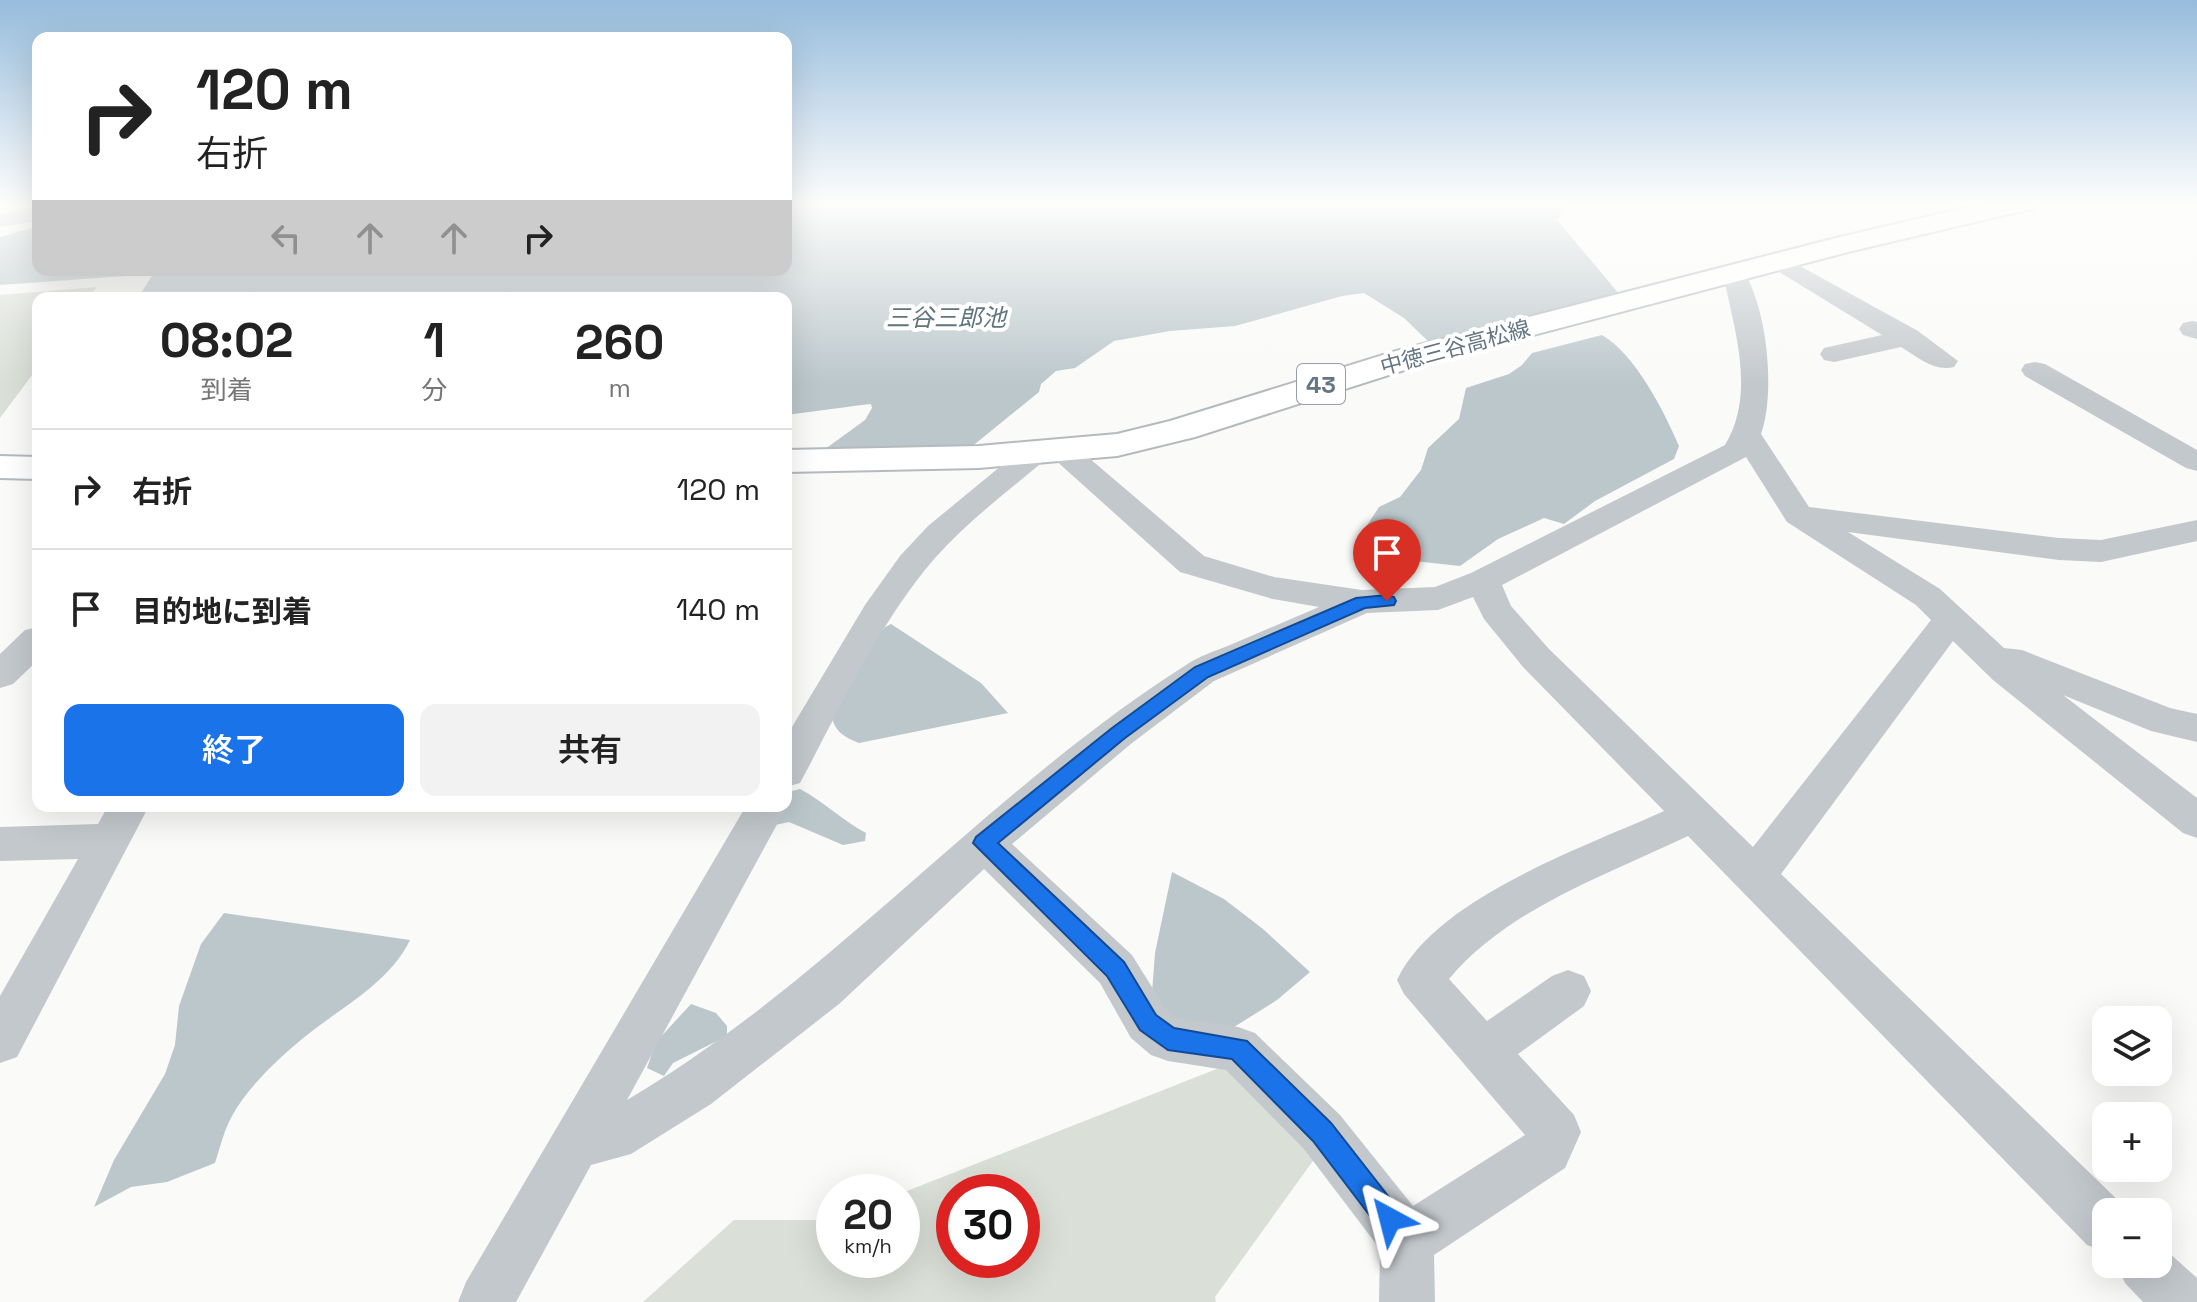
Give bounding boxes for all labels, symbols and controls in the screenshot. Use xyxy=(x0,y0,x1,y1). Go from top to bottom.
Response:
text: 120 m xyxy=(196,54,353,125)
icon: right xyxy=(64,64,168,168)
text: 右折 xyxy=(196,131,268,177)
icon: left xyxy=(264,216,308,260)
icon: ahead xyxy=(348,216,392,260)
icon: ahead xyxy=(432,216,476,260)
icon: right xyxy=(516,216,560,260)
water label: 三谷三郎池 xyxy=(886,302,1008,333)
text: 08:02 xyxy=(160,310,294,371)
text: 1 xyxy=(423,310,445,371)
text: 260 xyxy=(575,312,664,373)
street label: 中徳三谷高松線 xyxy=(1377,314,1533,380)
road number: 43 xyxy=(1297,364,1345,404)
text: m xyxy=(608,371,631,405)
text: 到着 xyxy=(201,373,253,407)
text: 分 xyxy=(421,373,447,407)
icon: right xyxy=(64,467,108,511)
text: 120 m xyxy=(677,470,760,509)
text: 右折 xyxy=(132,472,192,511)
pin xyxy=(1353,519,1421,601)
icon: arrive xyxy=(1365,531,1409,575)
icon: arrive xyxy=(64,587,108,631)
text: 140 m xyxy=(676,590,760,629)
text: 目的地に到着 xyxy=(132,592,312,631)
button: 終了 xyxy=(64,704,404,796)
button: 共有 xyxy=(420,704,760,796)
map controls xyxy=(2092,1006,2172,1278)
button: layers xyxy=(2092,1006,2172,1086)
button: + xyxy=(2092,1102,2172,1182)
speed limit sign: 30 xyxy=(936,1174,1040,1278)
position arrow xyxy=(1348,1177,1432,1261)
text: 20 xyxy=(843,1190,893,1241)
button: − xyxy=(2092,1198,2172,1278)
text: km/h xyxy=(844,1233,892,1259)

